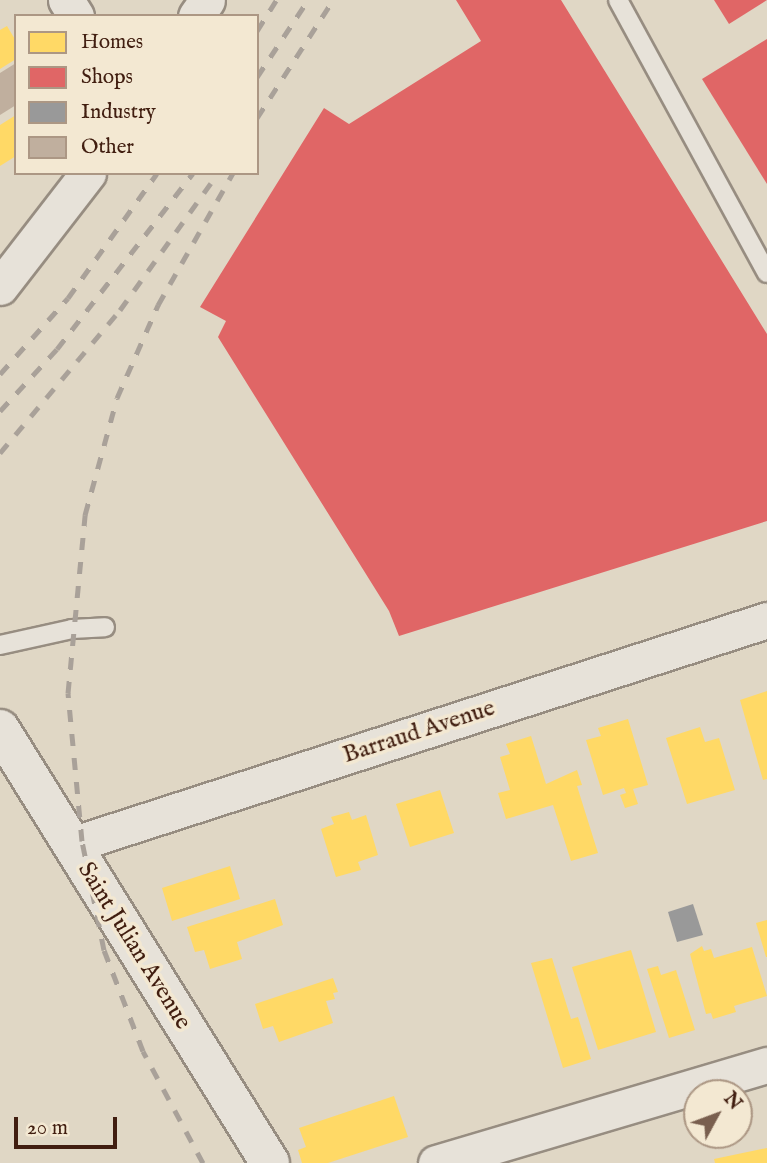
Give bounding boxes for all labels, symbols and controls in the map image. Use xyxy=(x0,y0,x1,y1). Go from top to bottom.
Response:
legend xyxy=(14,14,259,175)
text: Homes xyxy=(81,29,143,56)
text: Shops xyxy=(81,64,133,91)
text: Industry xyxy=(81,99,156,126)
text: Other xyxy=(81,134,134,161)
street label: Barraud Avenue xyxy=(339,694,499,770)
street label: Saint Julian Avenue xyxy=(71,857,197,1035)
north arrow xyxy=(683,1079,753,1149)
text: N xyxy=(718,1087,747,1116)
scale bar xyxy=(18,1104,121,1148)
text: 20 m xyxy=(27,1115,68,1142)

